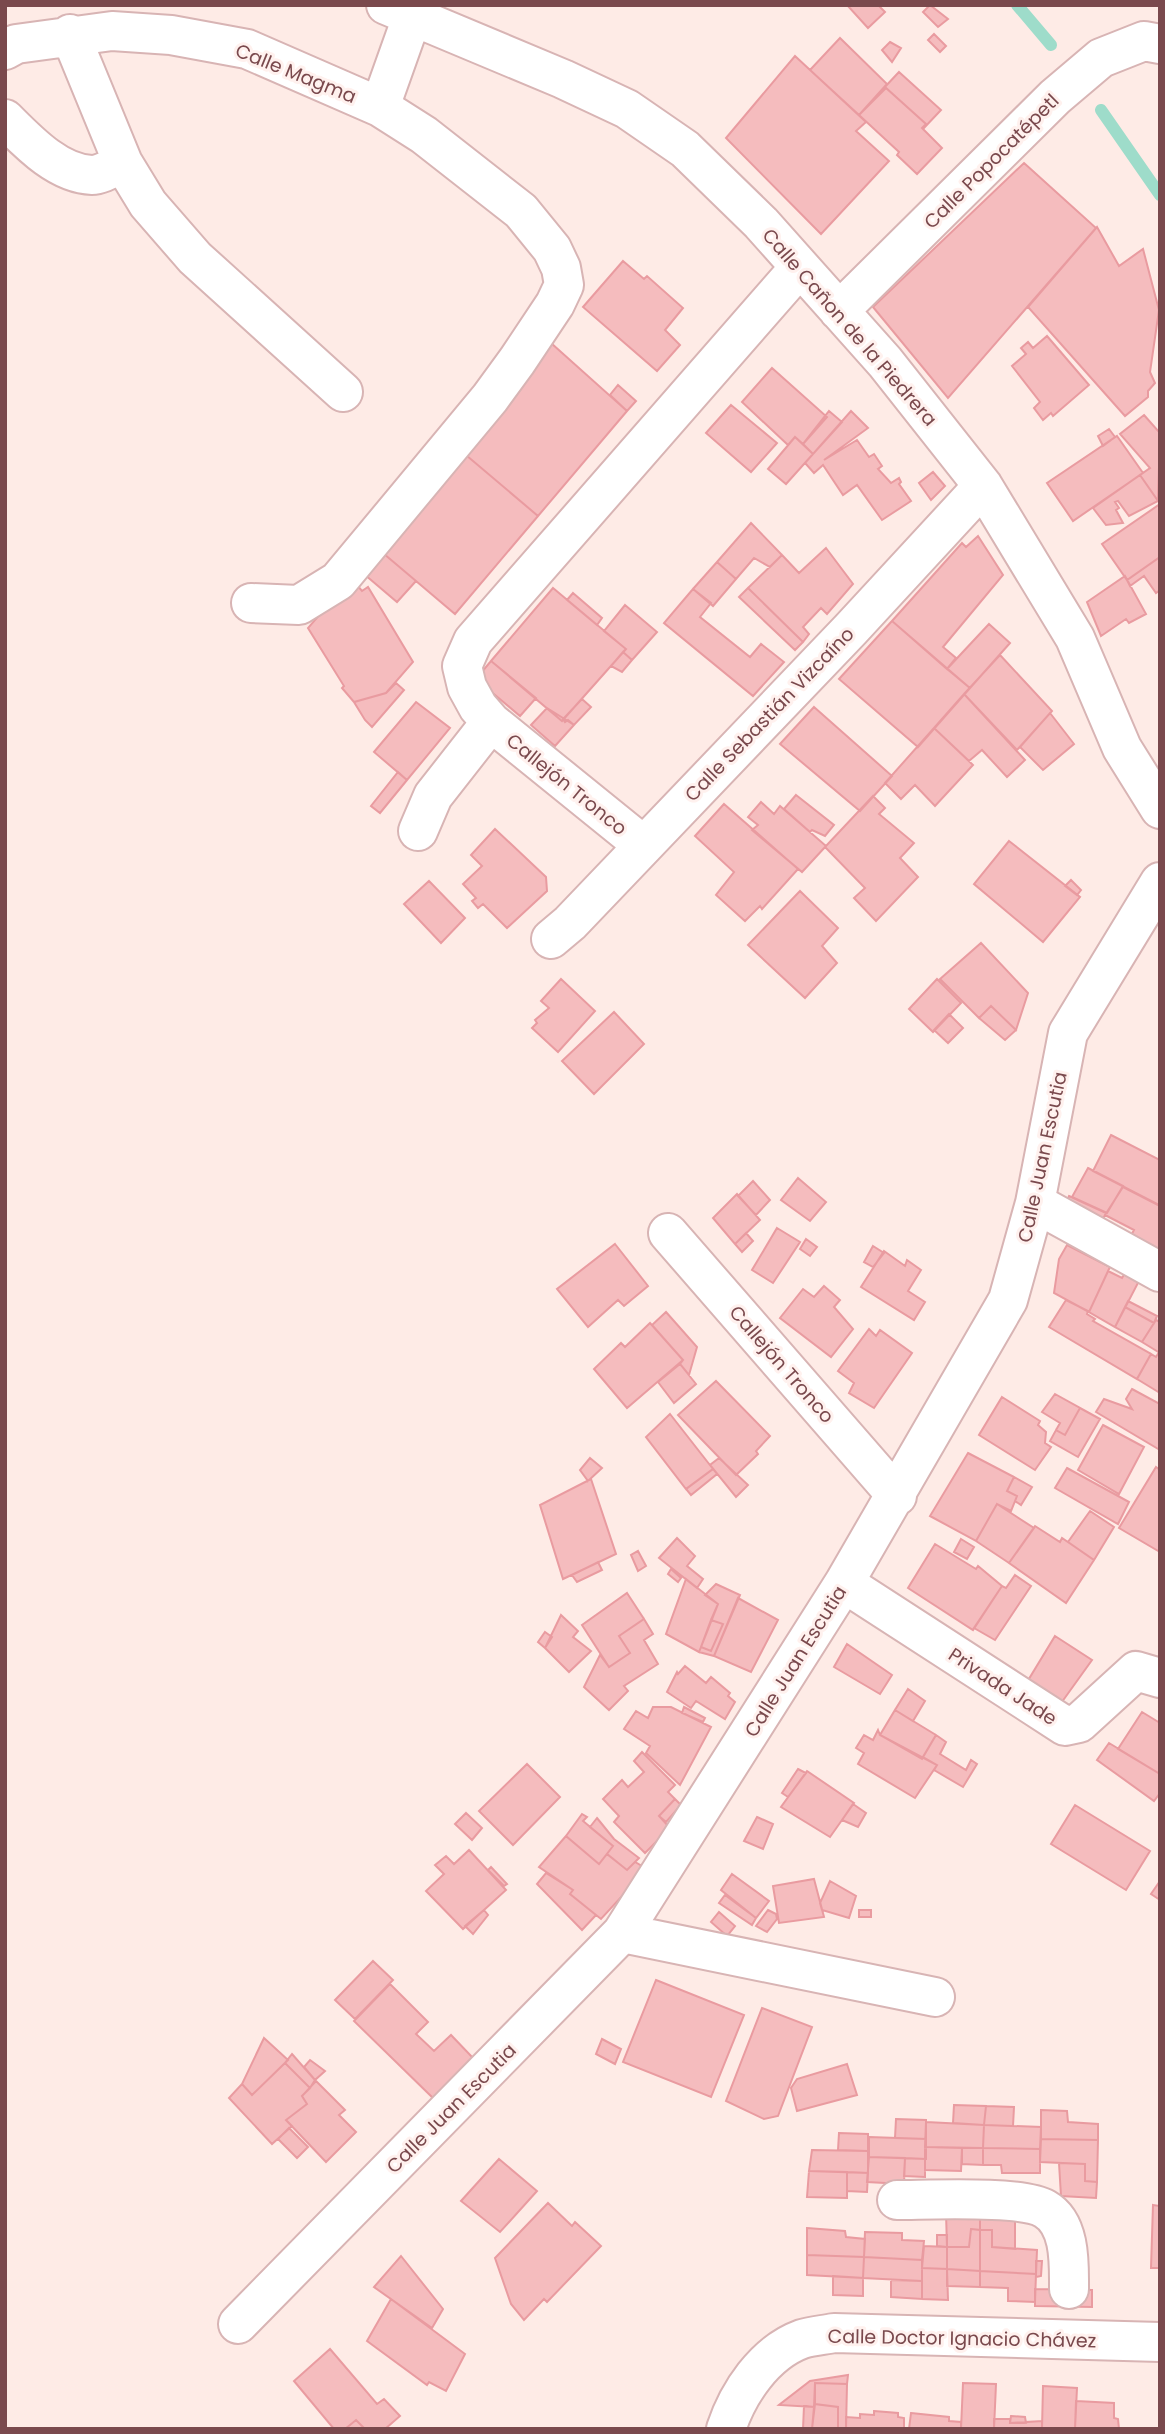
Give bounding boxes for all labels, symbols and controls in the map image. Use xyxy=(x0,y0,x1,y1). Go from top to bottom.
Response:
street label: Calle Magma xyxy=(231,37,360,110)
street label: Calle Popocatépetl xyxy=(918,88,1065,235)
street label: Calle Cañon de la Piedrera xyxy=(756,223,943,432)
street label: Calle Sebastián Vizcaíno xyxy=(679,621,860,808)
street label: Callejón Tronco xyxy=(501,727,633,841)
street label: Calle Juan Escutia xyxy=(1011,1069,1074,1245)
street label: Callejón Tronco xyxy=(723,1300,840,1429)
street label: Calle Juan Escutia xyxy=(738,1580,853,1742)
street label: Privada Jade xyxy=(943,1641,1062,1732)
street label: Calle Juan Escutia xyxy=(380,2037,522,2179)
street label: Calle Doctor Ignacio Chávez xyxy=(827,2323,1097,2354)

